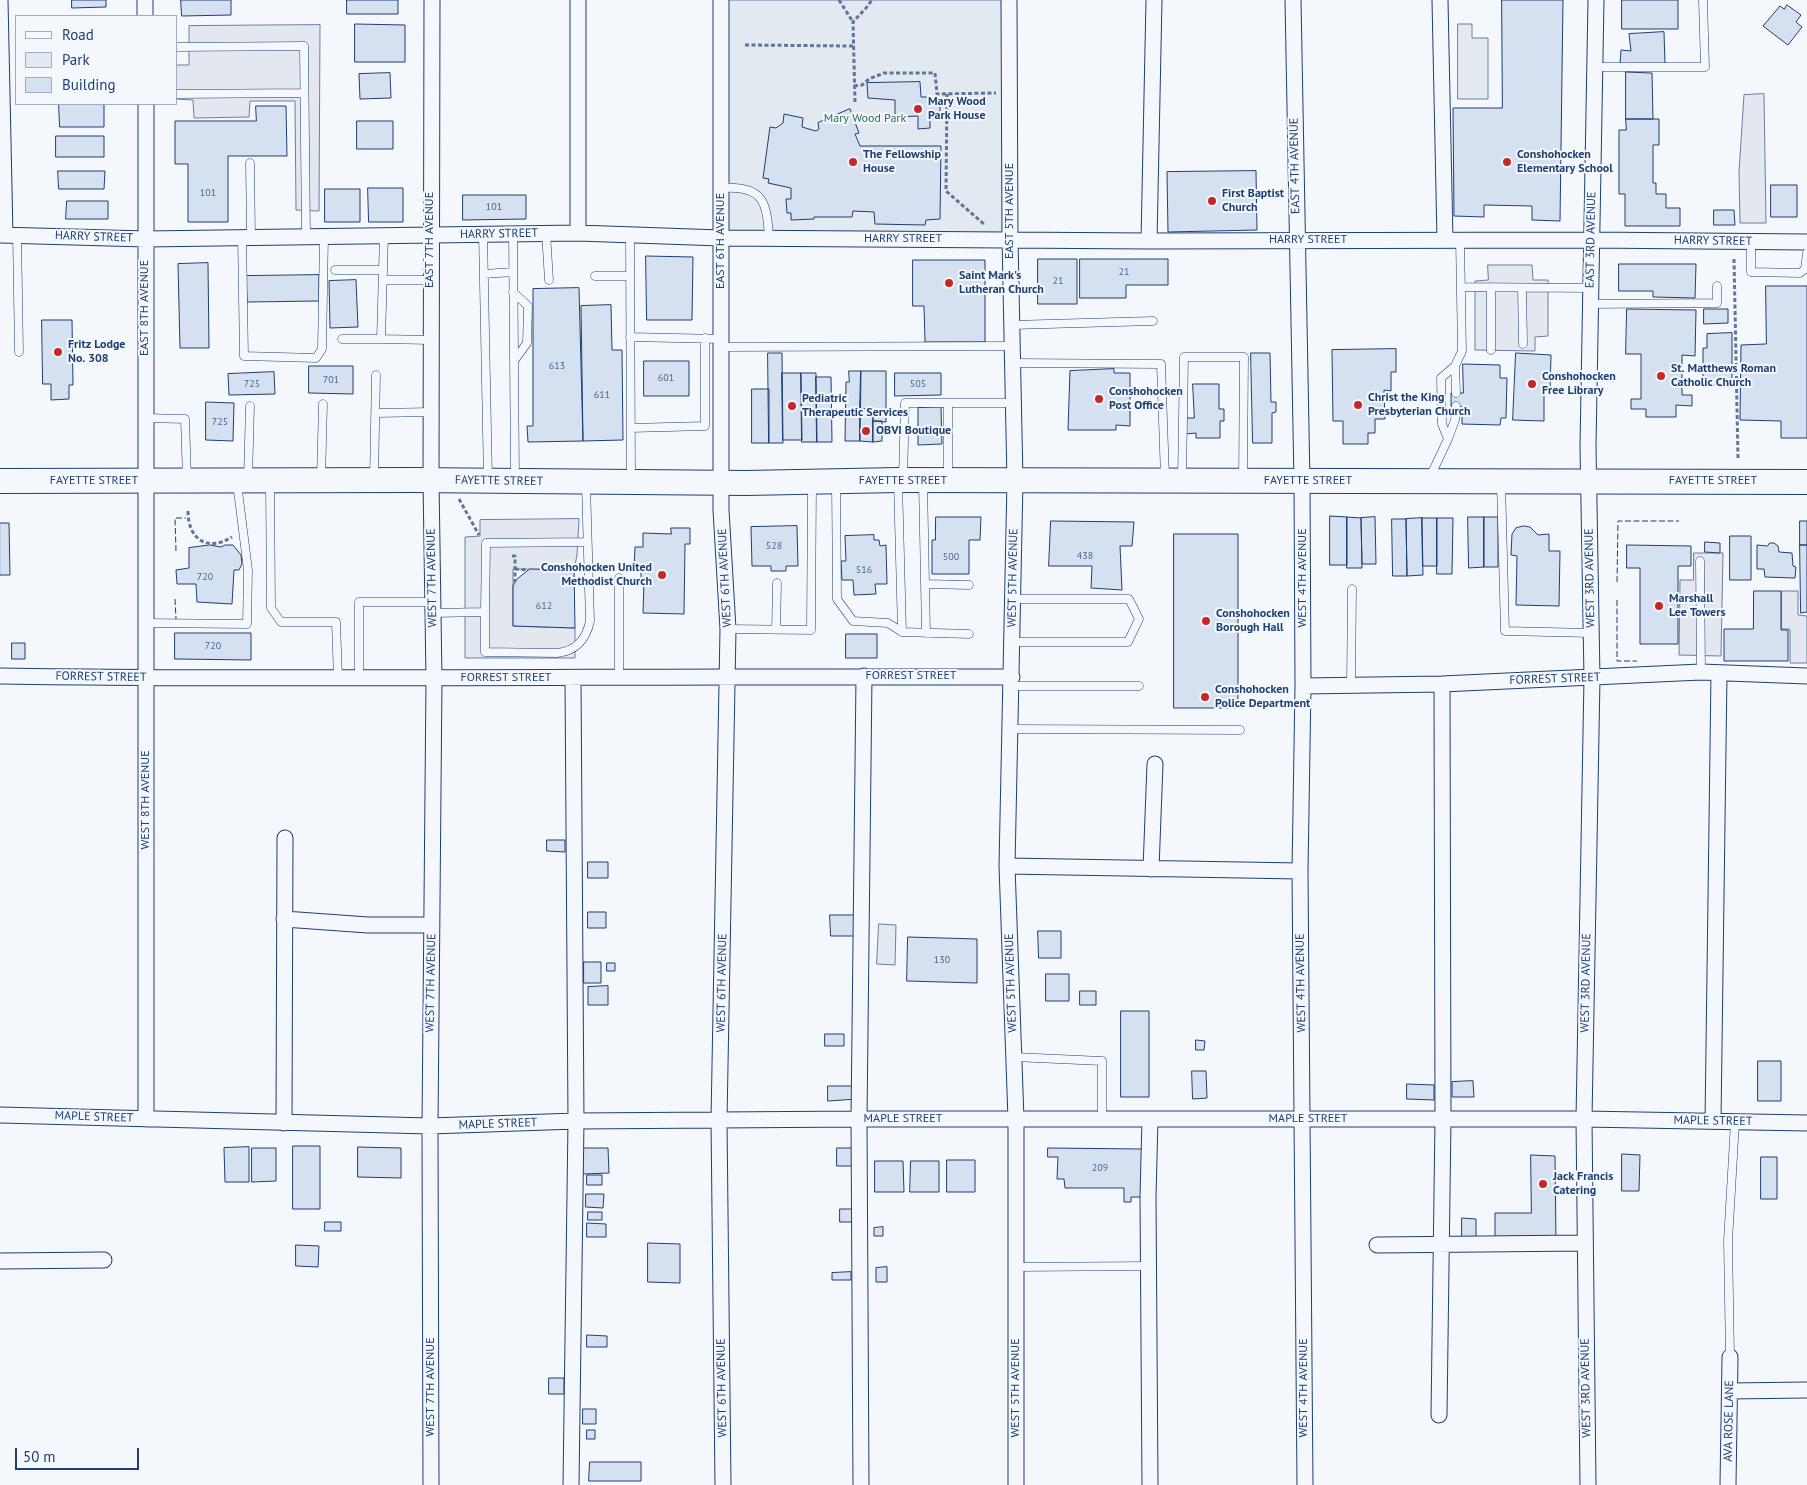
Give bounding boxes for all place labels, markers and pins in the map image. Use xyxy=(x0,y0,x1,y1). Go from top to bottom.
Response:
place label: Mary Wood Park House xyxy=(928,95,986,123)
marker: Mary Wood Park House xyxy=(912,103,924,115)
place label: The Fellowship House xyxy=(863,148,941,176)
place label: Conshohocken Elementary School xyxy=(1517,148,1613,176)
marker: The Fellowship House xyxy=(847,156,859,168)
marker: Conshohocken Elementary School xyxy=(1501,156,1513,168)
place label: First Baptist Church xyxy=(1222,187,1284,215)
marker: First Baptist Church xyxy=(1206,195,1218,207)
place label: Saint Mark's Lutheran Church xyxy=(959,269,1044,297)
marker: Saint Mark's Lutheran Church xyxy=(943,277,955,289)
place label: Fritz Lodge No. 308 xyxy=(68,338,125,366)
marker: Fritz Lodge No. 308 xyxy=(52,346,64,358)
place label: St. Matthews Roman Catholic Church xyxy=(1671,362,1776,390)
place label: Conshohocken Free Library xyxy=(1542,370,1616,398)
marker: St. Matthews Roman Catholic Church xyxy=(1655,370,1667,382)
marker: Conshohocken Free Library xyxy=(1526,378,1538,390)
place label: Conshohocken Post Office xyxy=(1109,385,1183,413)
place label: Christ the King Presbyterian Church xyxy=(1368,391,1471,419)
place label: Pediatric Therapeutic Services xyxy=(802,392,908,420)
marker: Conshohocken Post Office xyxy=(1093,393,1105,405)
marker: Christ the King Presbyterian Church xyxy=(1352,399,1364,411)
marker: Pediatric Therapeutic Services xyxy=(786,400,798,412)
place label: OBVI Boutique xyxy=(876,424,951,438)
marker: OBVI Boutique xyxy=(860,425,872,437)
place label: Conshohocken United Methodist Church xyxy=(541,561,652,589)
marker: Conshohocken United Methodist Church xyxy=(656,569,668,581)
place label: Marshall Lee Towers xyxy=(1669,592,1725,620)
marker: Marshall Lee Towers xyxy=(1653,600,1665,612)
place label: Conshohocken Borough Hall xyxy=(1216,607,1290,635)
marker: Conshohocken Borough Hall xyxy=(1200,615,1212,627)
place label: Conshohocken Police Department xyxy=(1215,683,1310,711)
marker: Conshohocken Police Department xyxy=(1199,691,1211,703)
place label: Jack Francis Catering xyxy=(1553,1170,1613,1198)
marker: Jack Francis Catering xyxy=(1537,1178,1549,1190)

